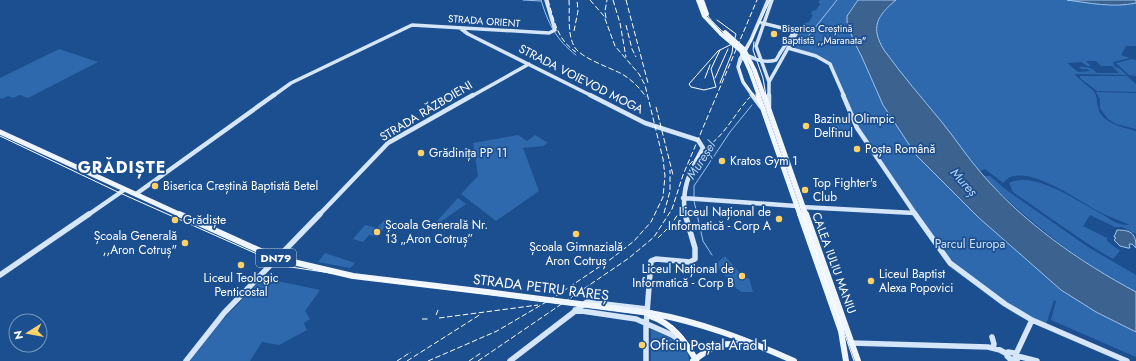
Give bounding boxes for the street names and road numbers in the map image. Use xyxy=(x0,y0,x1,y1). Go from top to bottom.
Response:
street label: STRADA ORIENT xyxy=(447,11,521,31)
street label: STRADA VOIEVOD MOGA xyxy=(515,40,647,118)
street label: STRADA RĂZBOIENI xyxy=(376,76,476,146)
street label: CALEA IULIU MANIU xyxy=(807,210,861,316)
road number: DN79 xyxy=(256,249,296,267)
street label: STRADA PETRU RAREȘ xyxy=(472,269,610,306)

